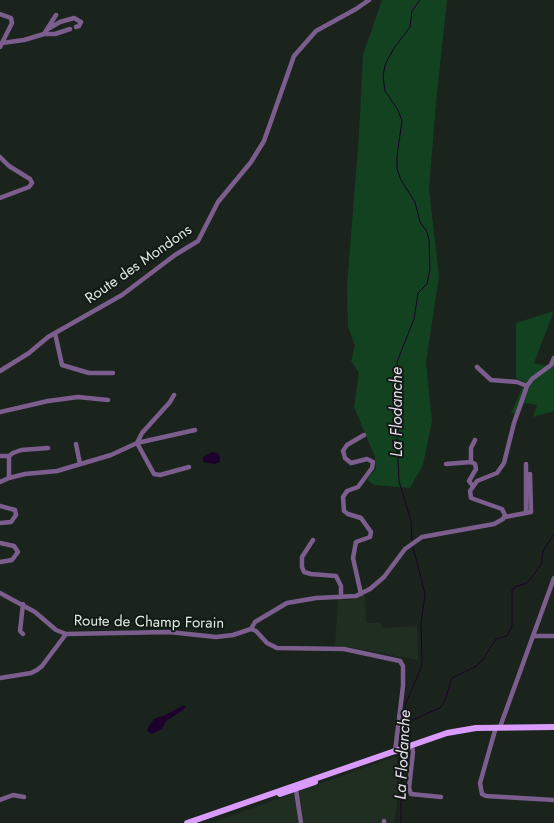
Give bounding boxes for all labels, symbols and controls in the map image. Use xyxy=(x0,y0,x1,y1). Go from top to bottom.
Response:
street label: Route des Mondons xyxy=(82,221,196,309)
water label: La Flodanche xyxy=(388,367,408,457)
street label: Route de Champ Forain xyxy=(74,613,224,633)
water label: La Flodanche xyxy=(392,710,416,800)

